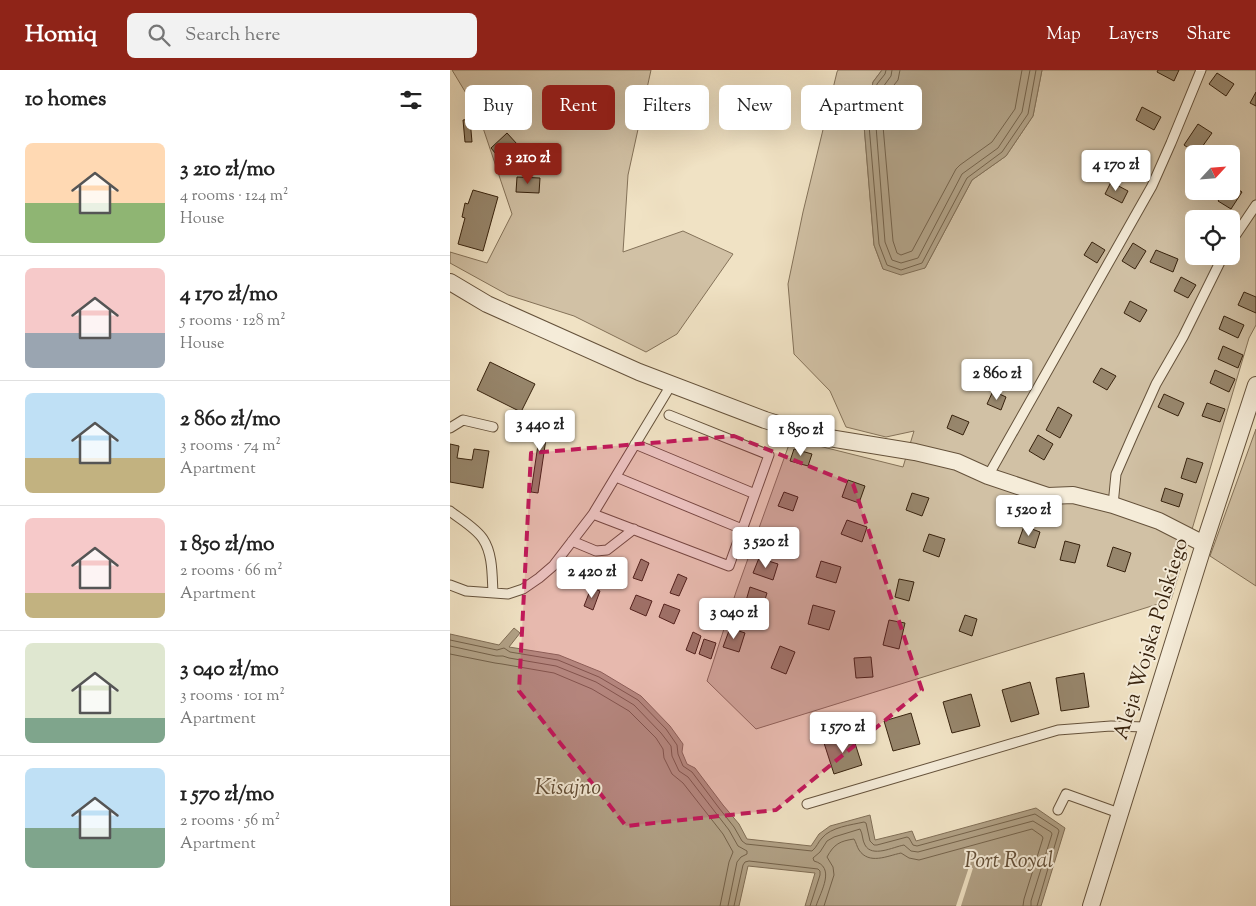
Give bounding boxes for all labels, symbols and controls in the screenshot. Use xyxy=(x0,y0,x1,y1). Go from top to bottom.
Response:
search box xyxy=(127,13,477,58)
text: Homiq xyxy=(25,18,97,52)
icon: search xyxy=(145,21,173,49)
text: Search here xyxy=(185,22,280,49)
text: Map xyxy=(1046,22,1081,48)
text: Layers xyxy=(1109,22,1159,48)
text: Share xyxy=(1187,22,1231,48)
text: 10 homes xyxy=(25,85,106,115)
chip: Buy xyxy=(465,85,532,130)
chip: Rent xyxy=(542,85,615,130)
chip: Filters xyxy=(625,85,709,130)
chip: New xyxy=(719,85,791,130)
chip: Apartment xyxy=(801,85,922,130)
icon: filters xyxy=(397,86,425,114)
pin: 3 210 zł xyxy=(476,142,580,185)
north arrow xyxy=(1185,145,1240,200)
map controls xyxy=(1185,145,1240,265)
text: 3 210 zł xyxy=(505,147,551,170)
pin: 4 170 zł xyxy=(1064,150,1168,192)
text: 4 170 zł xyxy=(1092,154,1140,177)
text: 3 210 zł/mo xyxy=(180,155,275,185)
icon: home xyxy=(65,163,125,223)
text: 4 rooms · 124 m² xyxy=(180,185,288,208)
text: House xyxy=(180,208,224,231)
button: locate xyxy=(1185,210,1240,265)
text: 4 170 zł/mo xyxy=(180,280,278,310)
icon: home xyxy=(65,288,125,348)
text: 5 rooms · 128 m² xyxy=(180,310,286,333)
text: House xyxy=(180,333,224,356)
pin: 2 860 zł xyxy=(945,358,1049,401)
text: 2 860 zł xyxy=(972,363,1022,386)
text: 2 860 zł/mo xyxy=(180,405,281,435)
pin: 3 440 zł xyxy=(488,410,592,452)
icon: home xyxy=(65,413,125,473)
text: 3 440 zł xyxy=(516,414,564,437)
pin: 1 850 zł xyxy=(749,414,853,457)
text: 1 850 zł xyxy=(779,419,823,442)
text: 3 rooms · 74 m² xyxy=(180,435,281,458)
text: Apartment xyxy=(180,458,256,481)
pin: 1 520 zł xyxy=(977,494,1081,537)
text: 1 520 zł xyxy=(1007,499,1051,522)
pin: 3 520 zł xyxy=(714,526,818,569)
text: 1 850 zł/mo xyxy=(180,530,275,560)
text: 3 520 zł xyxy=(743,531,789,554)
street label: Aleja Wojska Polskiego xyxy=(1107,534,1197,744)
icon: home xyxy=(65,538,125,598)
pin: 2 420 zł xyxy=(540,556,644,599)
text: 2 rooms · 66 m² xyxy=(180,560,283,583)
text: 2 420 zł xyxy=(568,561,616,584)
text: Apartment xyxy=(180,583,256,606)
pin: 3 040 zł xyxy=(682,598,786,640)
text: 3 040 zł xyxy=(710,602,758,625)
text: 3 040 zł/mo xyxy=(180,655,279,685)
icon: home xyxy=(65,663,125,723)
text: 3 rooms · 101 m² xyxy=(180,685,285,708)
text: Apartment xyxy=(180,708,256,731)
pin: 1 570 zł xyxy=(791,712,895,754)
text: 1 570 zł xyxy=(821,716,865,739)
water label: Kisajno xyxy=(535,773,601,805)
text: 1 570 zł/mo xyxy=(180,780,274,810)
icon: home xyxy=(65,788,125,848)
text: 2 rooms · 56 m² xyxy=(180,810,280,833)
text: Apartment xyxy=(180,833,256,856)
water label: Port Royal xyxy=(965,846,1054,878)

